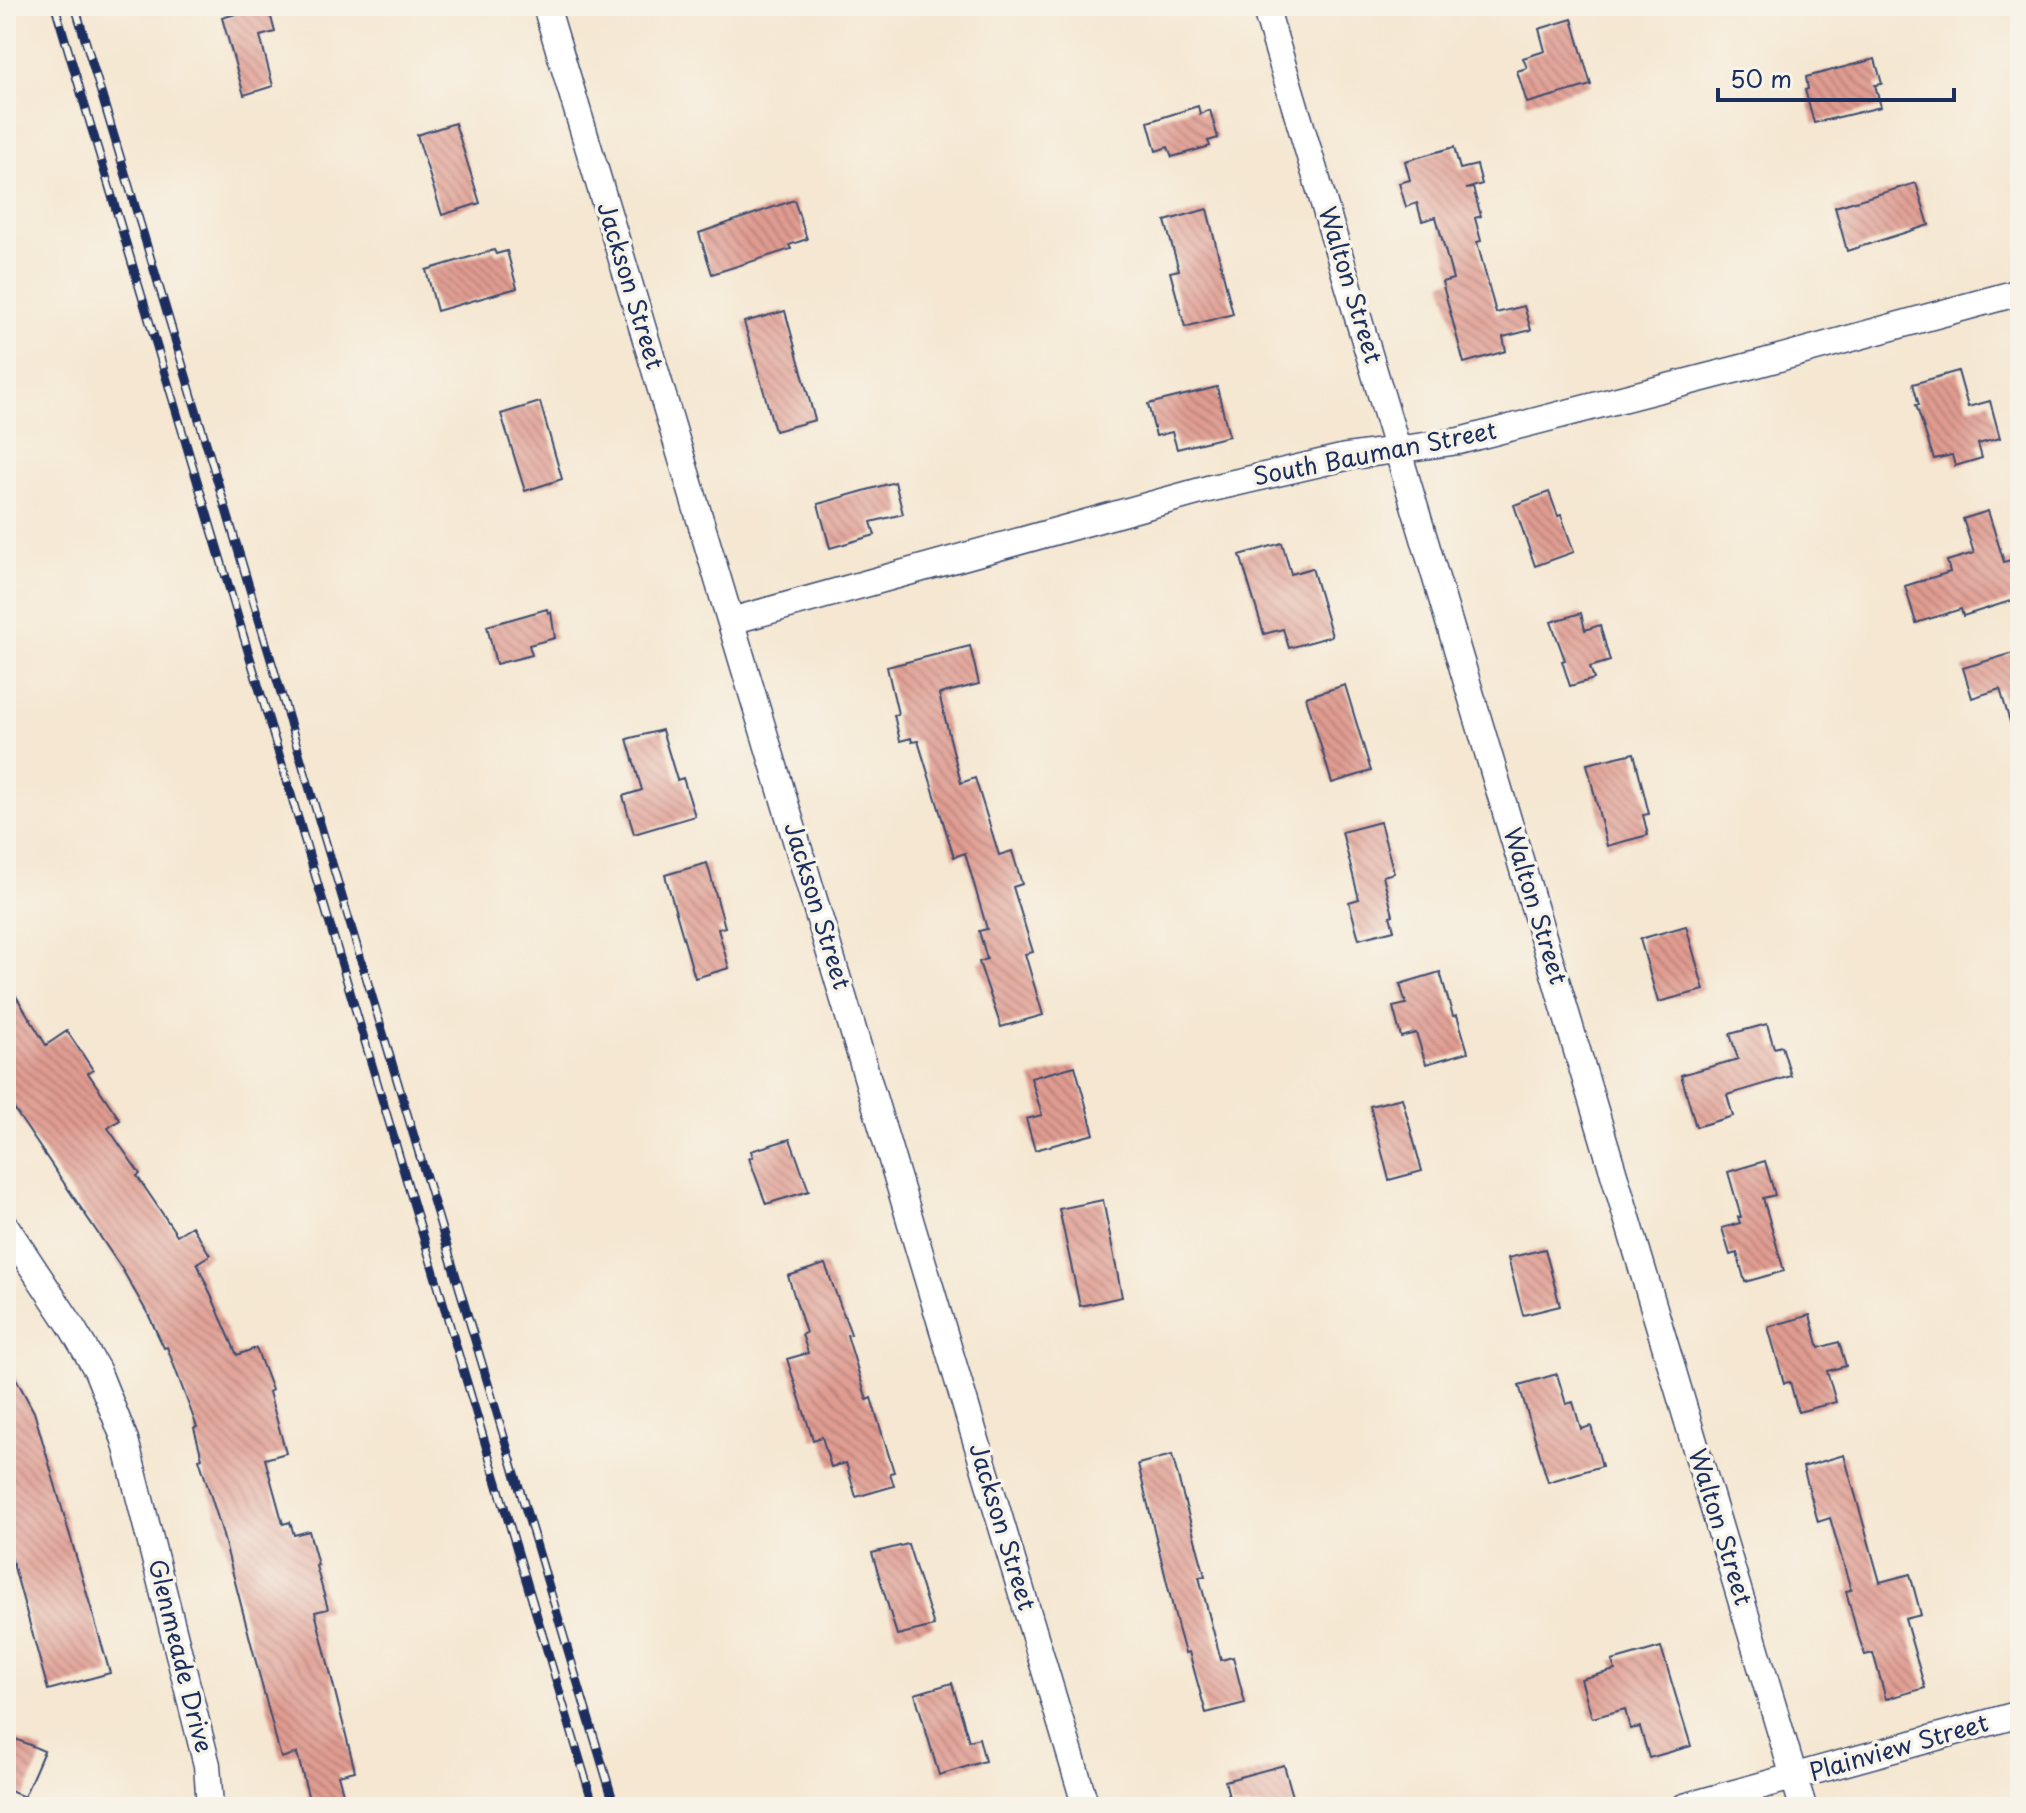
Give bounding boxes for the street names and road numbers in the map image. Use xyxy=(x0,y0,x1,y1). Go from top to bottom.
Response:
street label: Jackson Street xyxy=(589,197,674,374)
street label: Walton Street xyxy=(1311,201,1393,368)
street label: South Bauman Street xyxy=(1250,411,1499,493)
street label: Jackson Street xyxy=(776,817,861,994)
street label: Walton Street xyxy=(1496,822,1578,989)
street label: Jackson Street xyxy=(961,1438,1046,1615)
street label: Walton Street xyxy=(1681,1443,1763,1610)
street label: Glenmeade Drive xyxy=(141,1555,223,1756)
street label: Plainview Street xyxy=(1805,1703,1992,1789)

